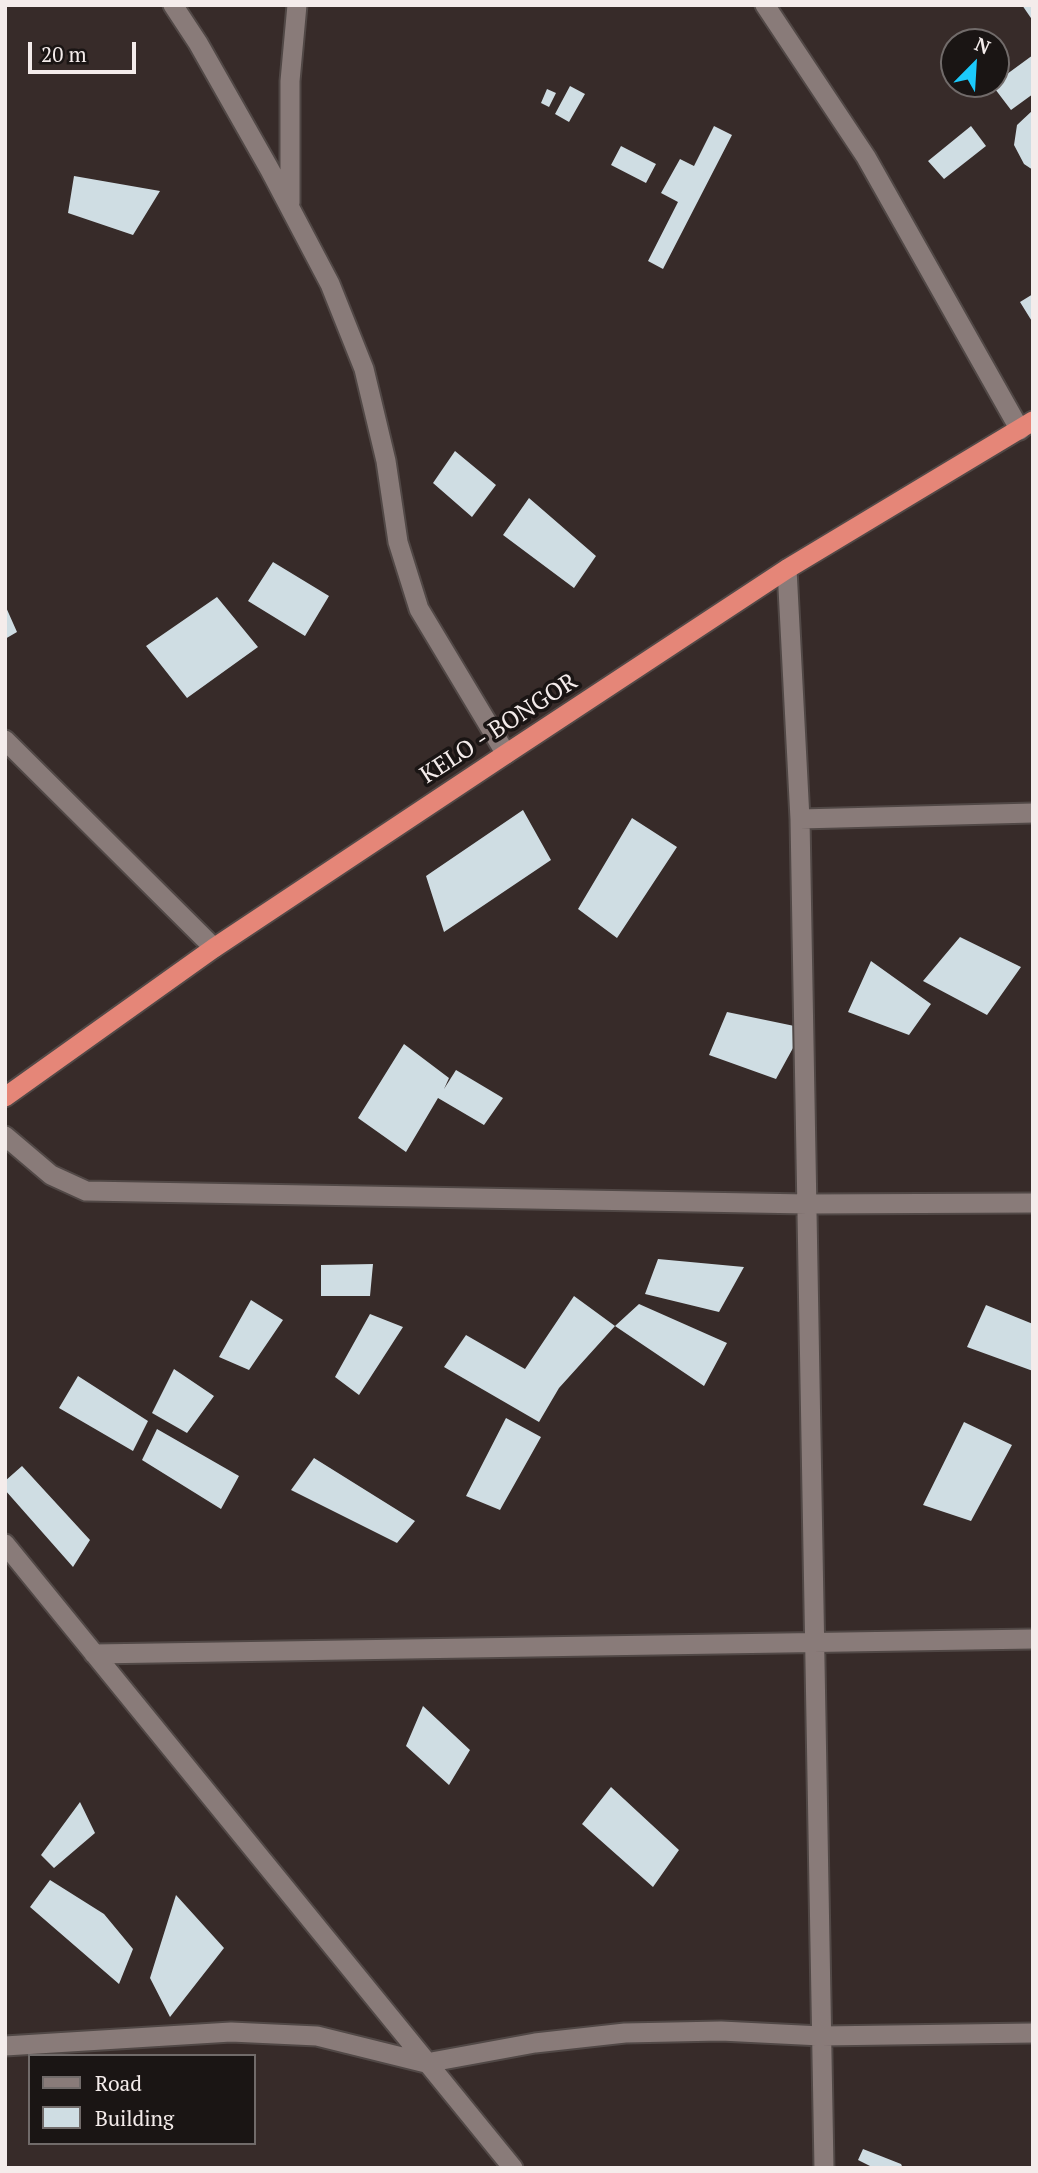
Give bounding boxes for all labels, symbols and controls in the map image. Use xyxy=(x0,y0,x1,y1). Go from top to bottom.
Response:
scale bar xyxy=(32,28,140,72)
north arrow xyxy=(940,28,1010,98)
text: N xyxy=(971,31,995,60)
text: 20 m xyxy=(41,40,87,68)
street label: KELO - BONGOR xyxy=(415,668,583,790)
legend xyxy=(28,2054,256,2145)
text: Road xyxy=(95,2069,142,2097)
text: Building xyxy=(95,2104,174,2132)

